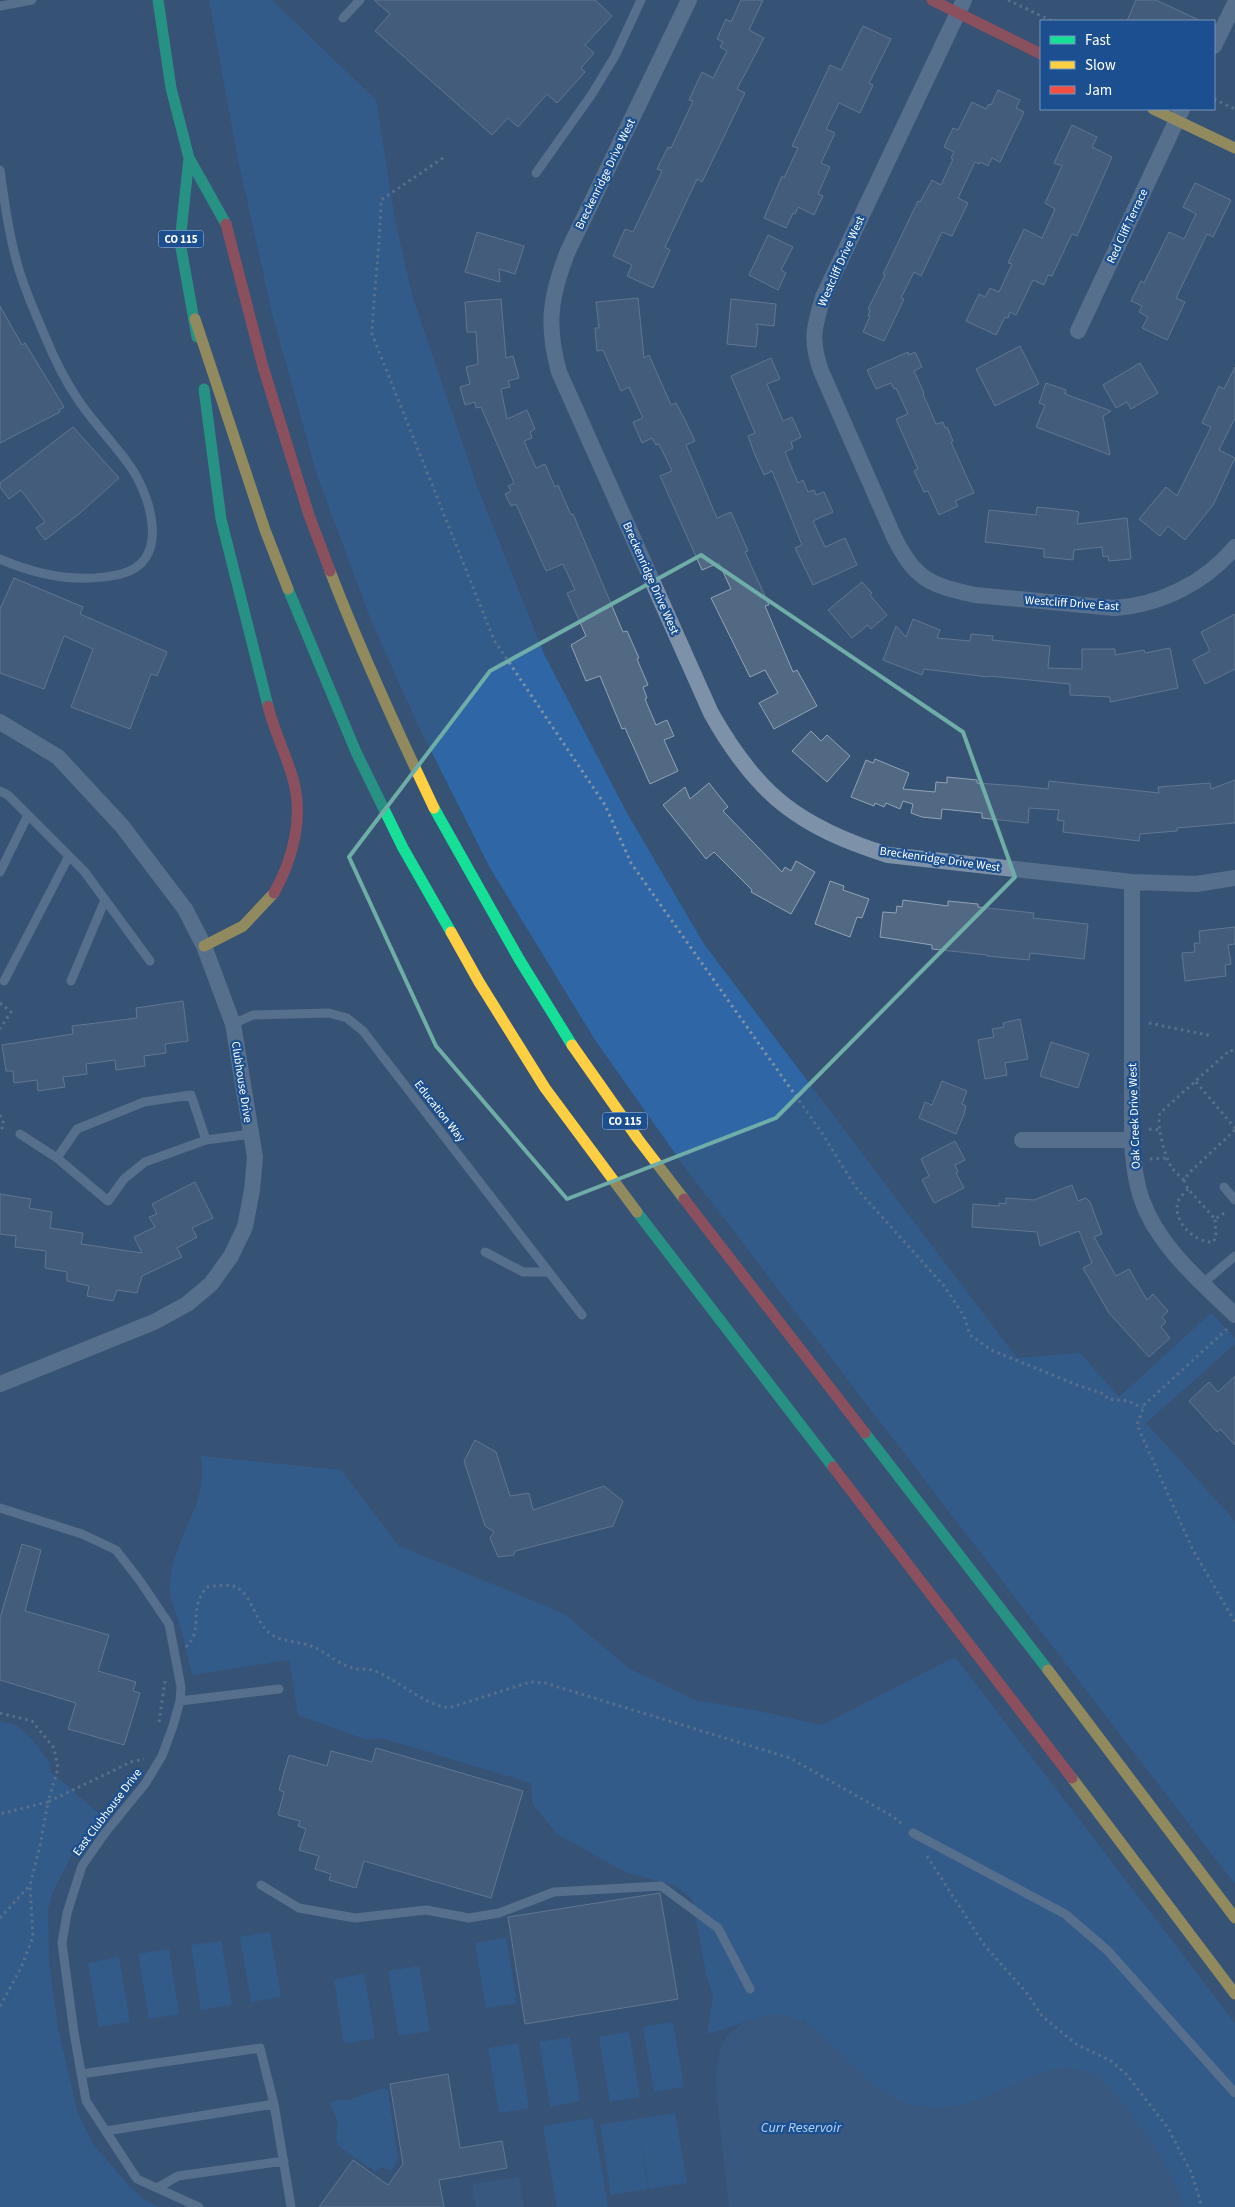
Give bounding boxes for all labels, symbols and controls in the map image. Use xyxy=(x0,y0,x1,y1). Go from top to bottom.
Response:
legend xyxy=(1040,20,1215,110)
text: Fast xyxy=(1085,30,1111,51)
text: Slow xyxy=(1085,55,1116,76)
text: Jam xyxy=(1085,80,1112,101)
street label: Breckenridge Drive West xyxy=(571,116,640,233)
street label: Red Cliff Terrace xyxy=(1103,186,1152,266)
street label: Westcliff Drive West xyxy=(814,213,869,309)
road number: CO 115 xyxy=(158,230,204,248)
street label: Breckenridge Drive West xyxy=(618,519,683,637)
street label: Westcliff Drive East xyxy=(1024,592,1120,615)
street label: Breckenridge Drive West xyxy=(879,843,1001,876)
street label: Clubhouse Drive xyxy=(227,1040,256,1124)
street label: Oak Creek Drive West xyxy=(1124,1063,1145,1169)
street label: Education Way xyxy=(410,1077,469,1146)
road number: CO 115 xyxy=(602,1112,648,1130)
street label: East Clubhouse Drive xyxy=(69,1765,146,1860)
water label: Curr Reservoir xyxy=(761,2118,842,2138)

